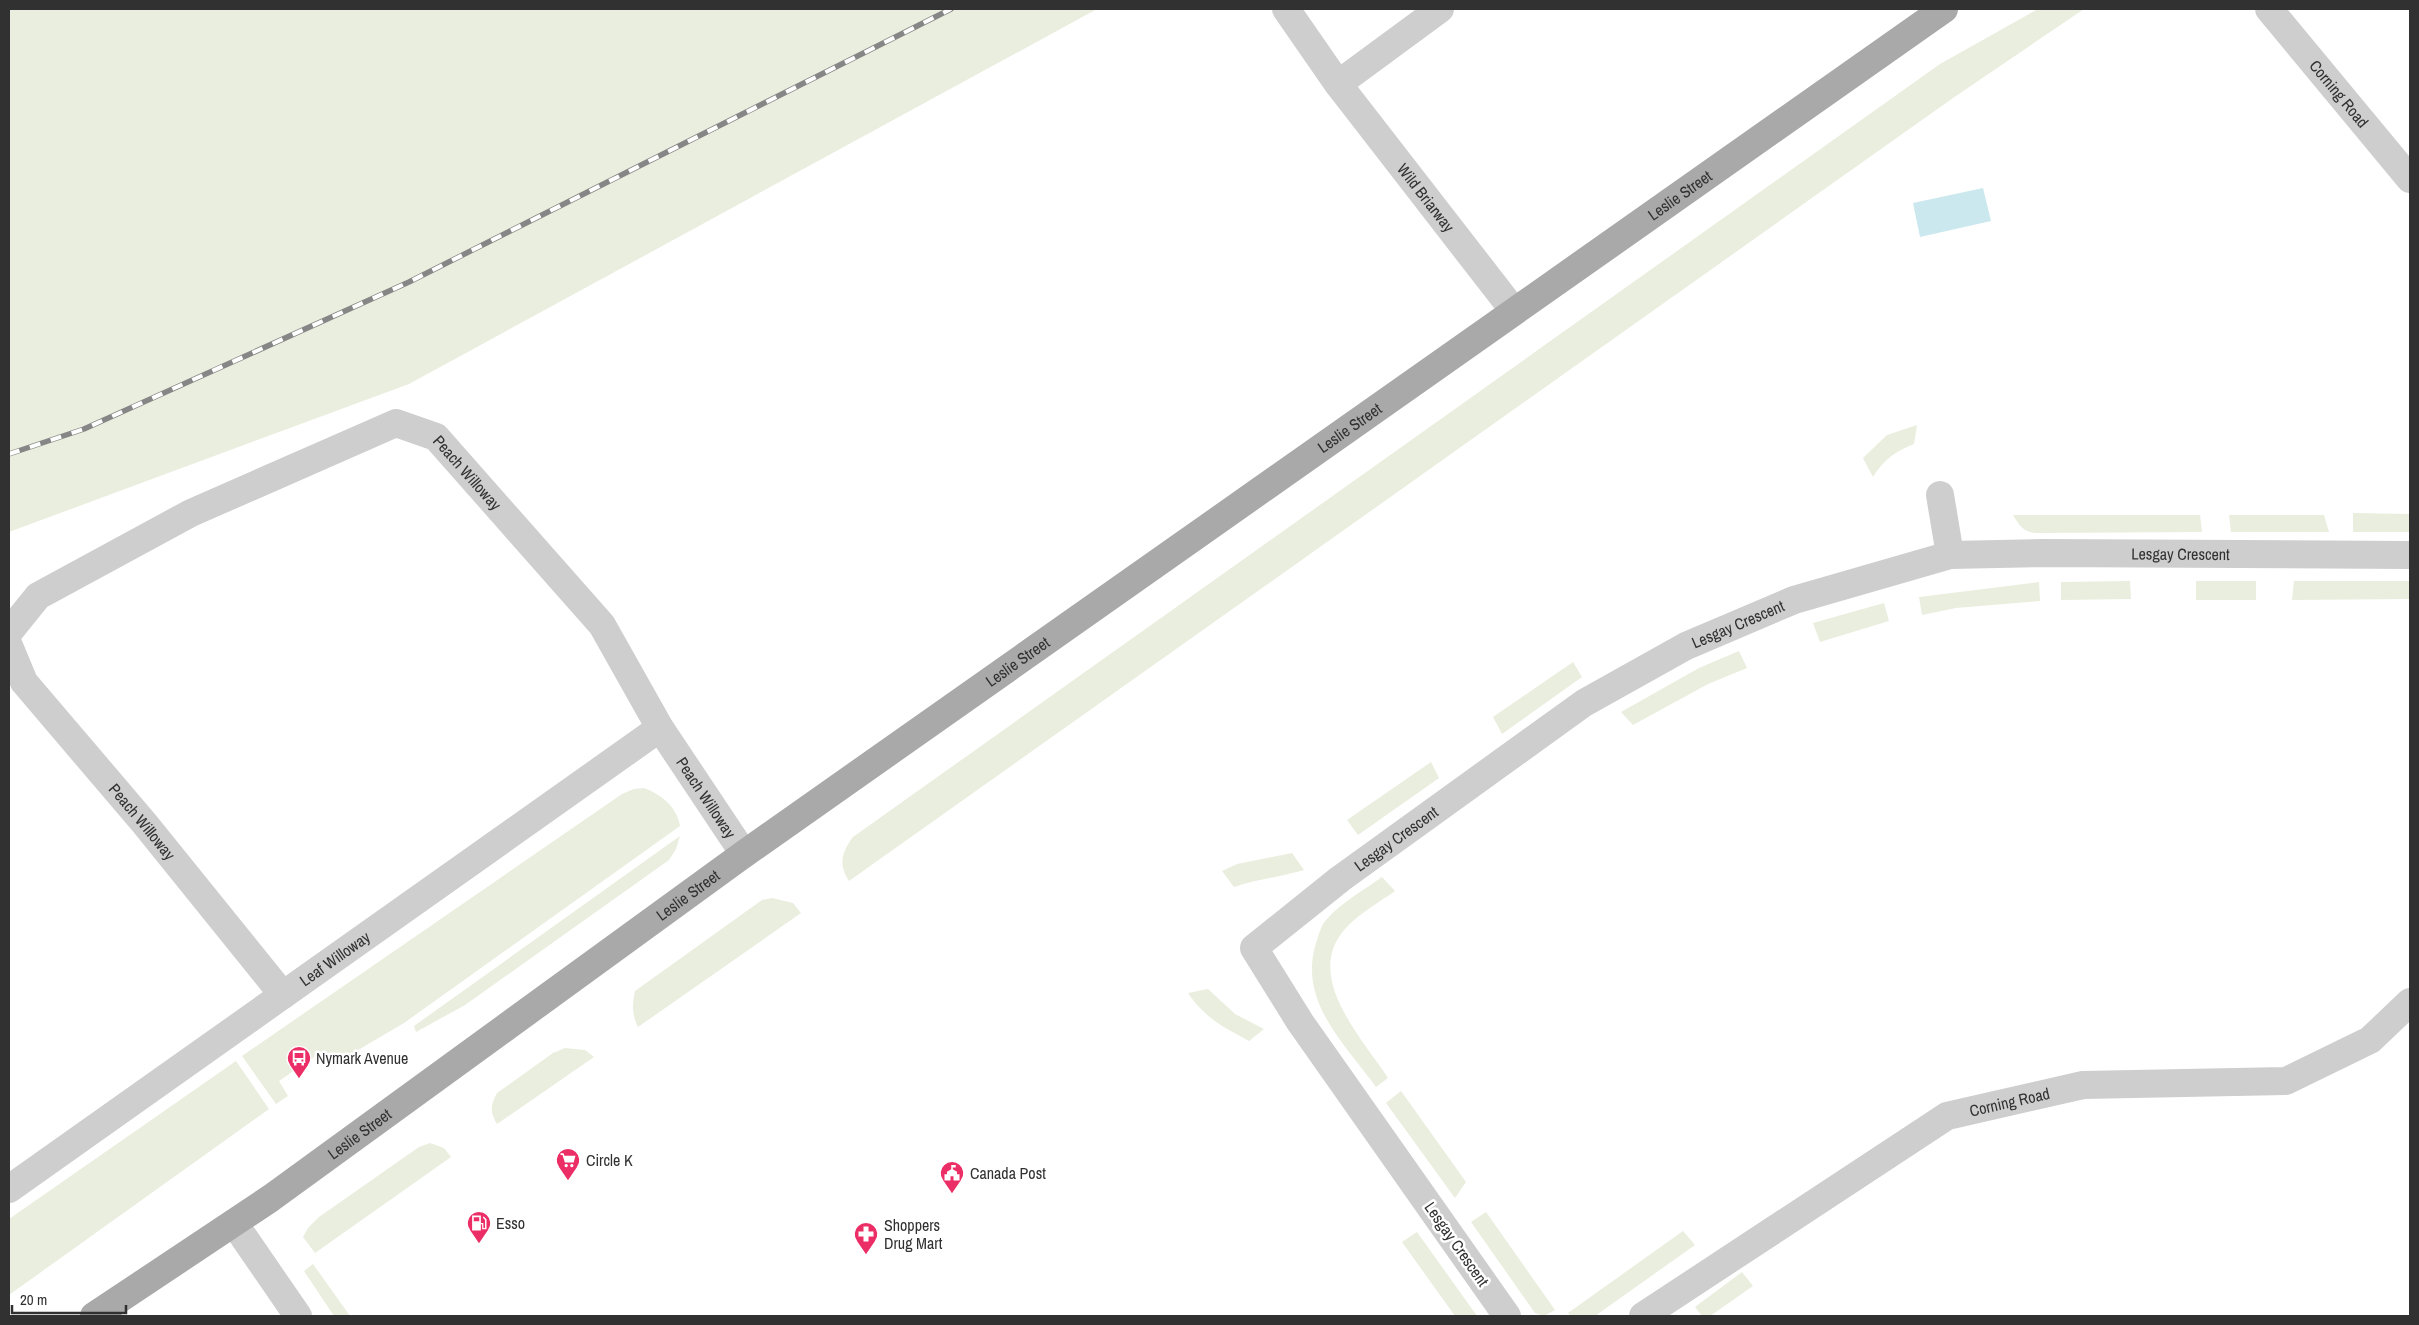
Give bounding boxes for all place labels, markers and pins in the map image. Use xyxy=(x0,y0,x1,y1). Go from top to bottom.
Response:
bus stop icon: Nymark Avenue xyxy=(286,1045,312,1079)
place label: Nymark Avenue xyxy=(316,1047,408,1069)
supermarket icon: Circle K xyxy=(555,1147,581,1181)
place label: Circle K xyxy=(586,1149,633,1171)
public building icon: Canada Post xyxy=(939,1160,965,1194)
place label: Canada Post xyxy=(970,1162,1046,1184)
fuel station icon: Esso xyxy=(466,1210,492,1244)
place label: Esso xyxy=(496,1212,525,1234)
place label: Shoppers Drug Mart xyxy=(884,1214,943,1254)
pharmacy icon: Shoppers Drug Mart xyxy=(853,1221,879,1255)

